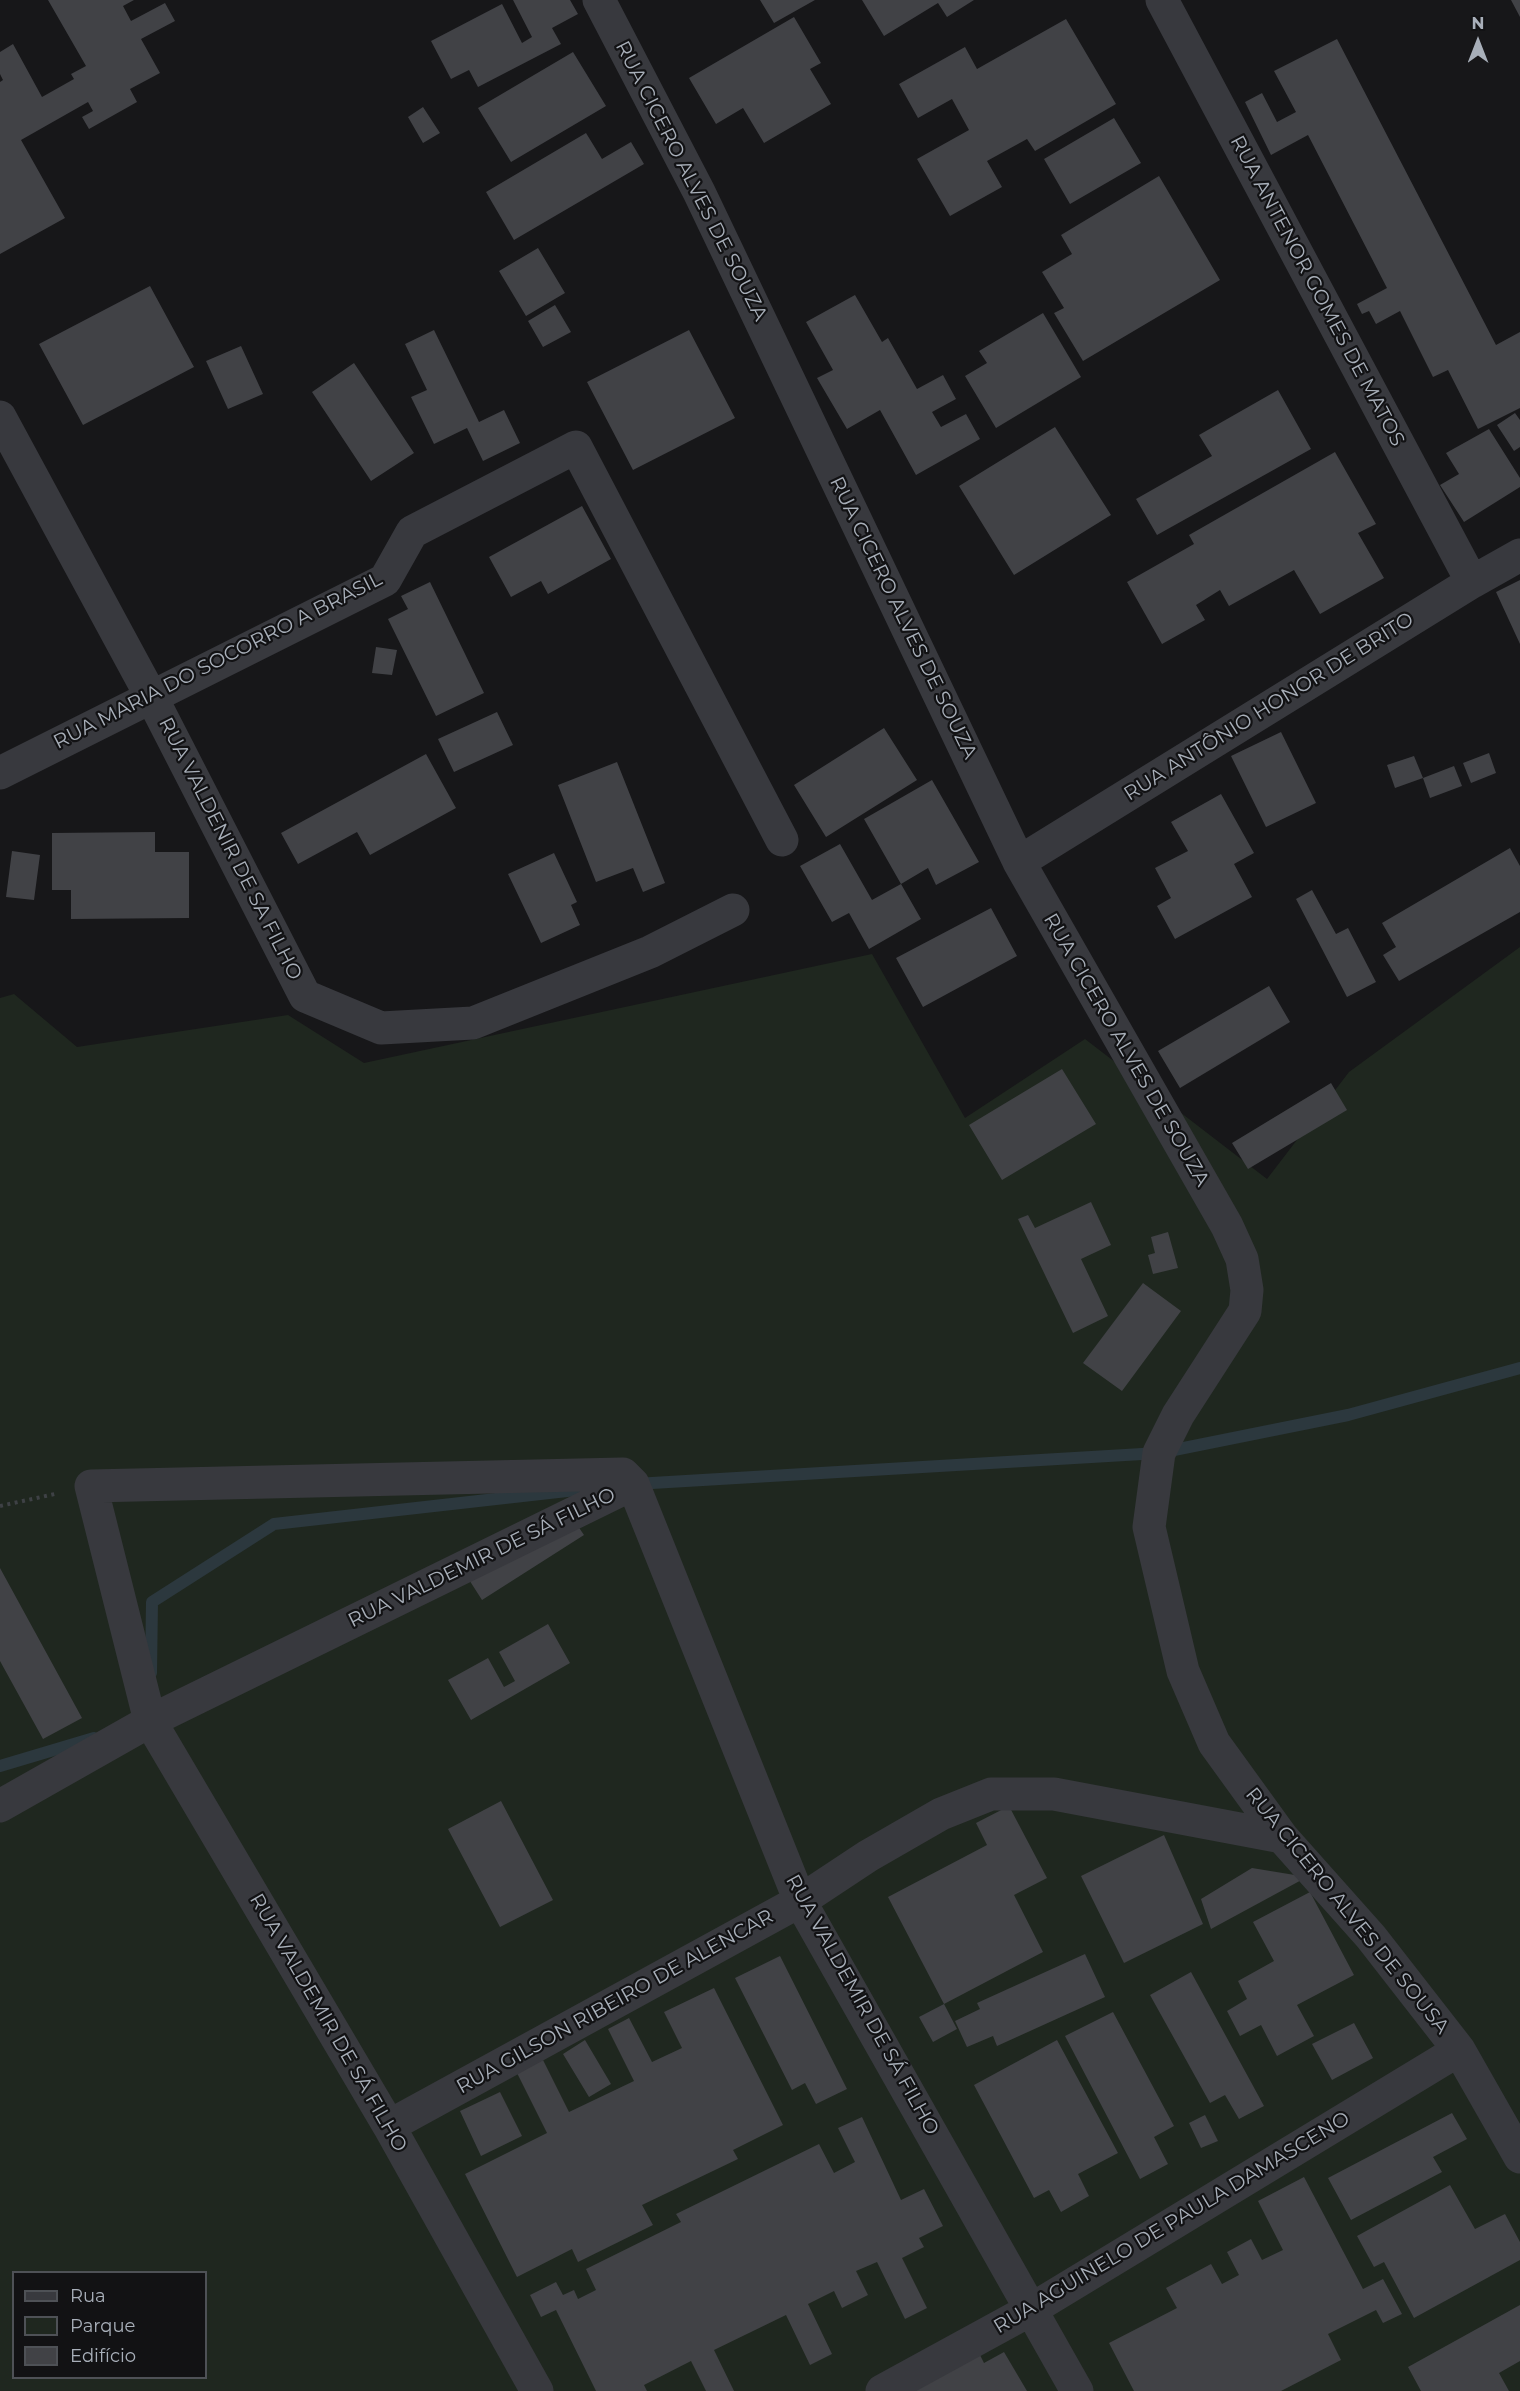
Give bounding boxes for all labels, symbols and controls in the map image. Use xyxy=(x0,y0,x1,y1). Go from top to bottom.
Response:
north arrow xyxy=(1448,12,1508,72)
text: N xyxy=(1472,14,1484,33)
street label: RUA CICERO ALVES DE SOUZA xyxy=(610,37,772,325)
street label: RUA ANTENOR GOMES DE MATOS xyxy=(1225,132,1409,450)
street label: RUA CICERO ALVES DE SOUZA xyxy=(824,473,982,763)
street label: RUA MARIA DO SOCORRO A BRASIL xyxy=(50,567,386,755)
street label: RUA ANTÔNIO HONOR DE BRITO xyxy=(1120,608,1418,806)
street label: RUA VALDENIR DE SA FILHO xyxy=(153,714,307,984)
street label: RUA CICERO ALVES DE SOUZA xyxy=(1038,909,1214,1191)
street label: RUA VALDEMIR DE SÁ FILHO xyxy=(345,1483,619,1633)
street label: RUA CICERO ALVES DE SOUSA xyxy=(1240,1783,1454,2039)
street label: RUA VALDEMIR DE SÁ FILHO xyxy=(780,1871,944,2139)
street label: RUA VALDEMIR DE SÁ FILHO xyxy=(244,1890,412,2156)
street label: RUA GILSON RIBEIRO DE ALENCAR xyxy=(452,1905,778,2099)
street label: RUA AGUINELO DE PAULA DAMASCENO xyxy=(990,2107,1354,2339)
legend xyxy=(12,2271,207,2379)
text: Rua xyxy=(70,2285,106,2307)
text: Parque xyxy=(70,2315,135,2337)
text: Edifício xyxy=(70,2345,136,2367)

